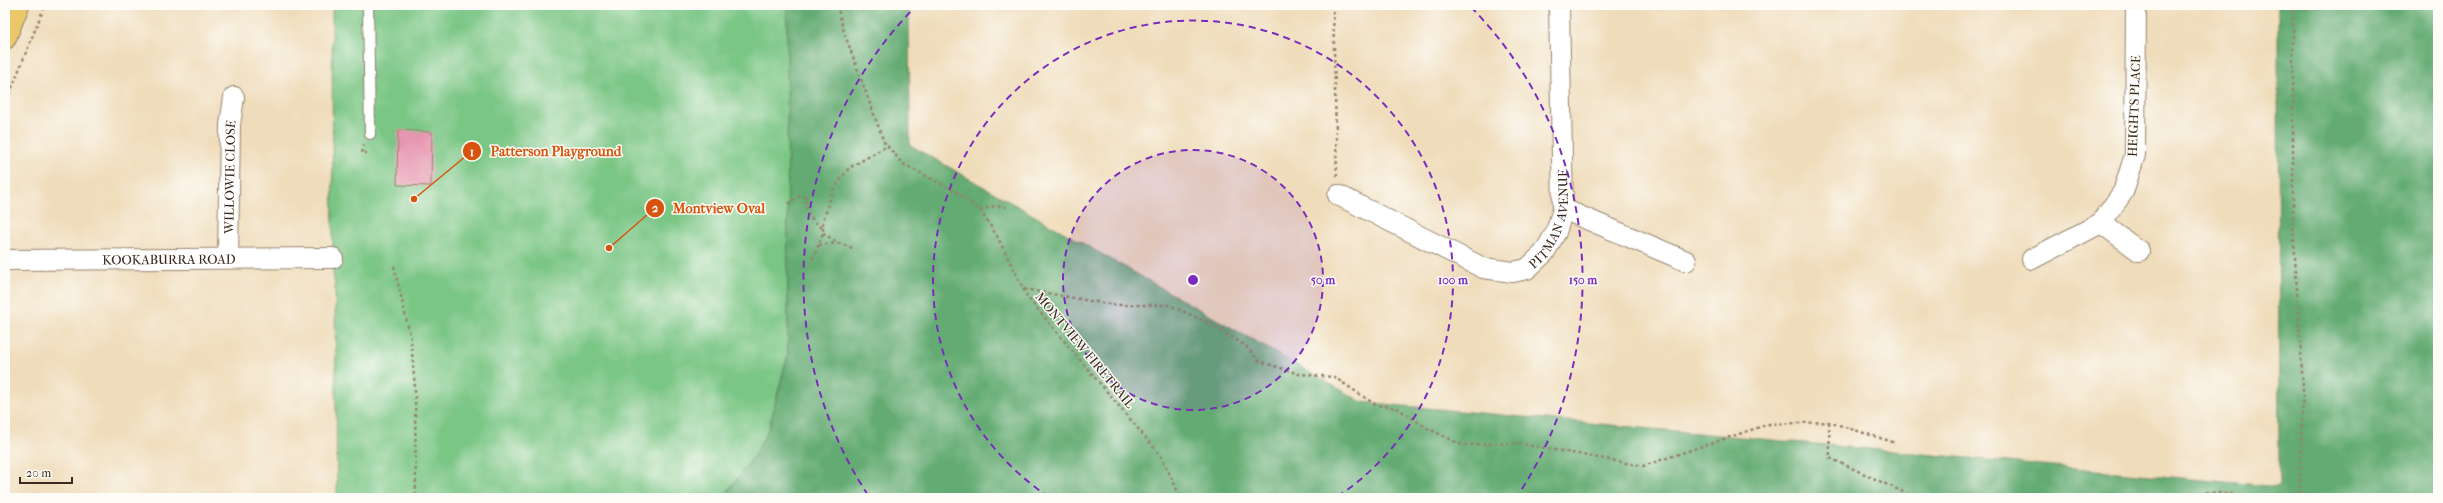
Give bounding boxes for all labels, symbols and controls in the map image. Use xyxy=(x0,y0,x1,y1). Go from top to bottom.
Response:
street label: HEIGHTS PLACE xyxy=(2125,55,2143,157)
street label: WILLOWIE CLOSE xyxy=(221,119,238,235)
callout: Patterson Playground xyxy=(462,138,629,164)
text: Patterson Playground xyxy=(491,143,623,160)
text: 1 xyxy=(470,145,474,159)
street label: PITMAN AVENUE xyxy=(1525,169,1571,271)
callout: Montview Oval xyxy=(645,195,774,221)
text: Montview Oval xyxy=(672,200,765,217)
text: 2 xyxy=(652,201,659,215)
street label: KOOKABURRA ROAD xyxy=(102,251,236,267)
centre of rings xyxy=(1186,273,1200,287)
text: 50 m xyxy=(1311,273,1336,287)
text: 100 m xyxy=(1438,273,1469,287)
text: 150 m xyxy=(1569,273,1598,287)
street label: MONTVIEW FIRETRAIL xyxy=(1032,289,1138,411)
scale bar xyxy=(20,459,72,485)
text: 20 m xyxy=(26,466,51,480)

